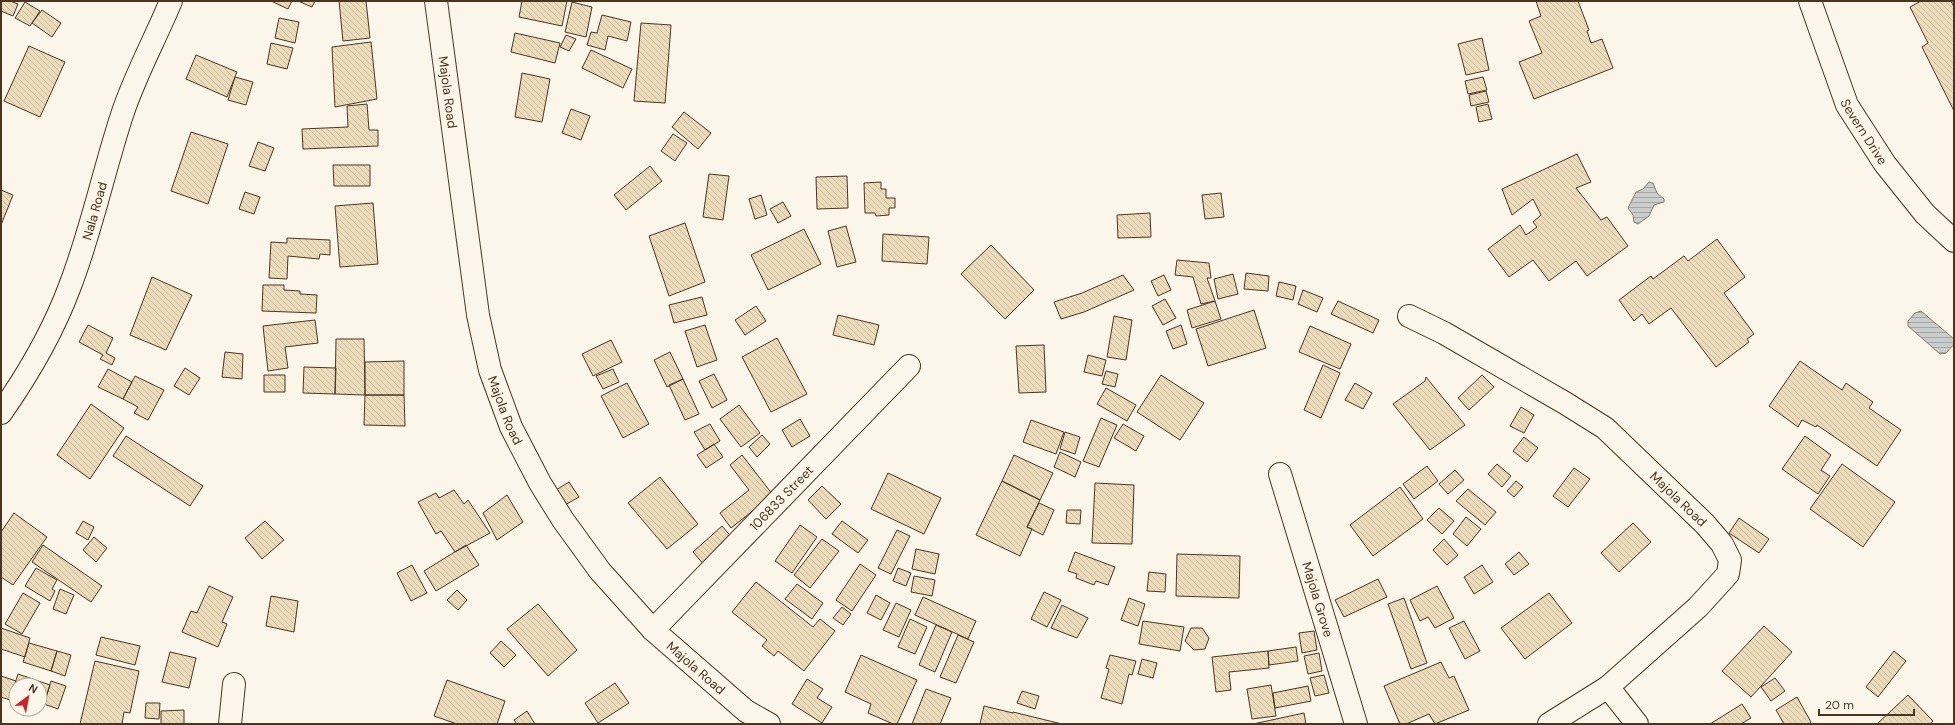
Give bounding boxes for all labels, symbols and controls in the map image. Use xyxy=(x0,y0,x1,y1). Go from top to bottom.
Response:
street label: Majola Road xyxy=(435,55,461,129)
street label: Severn Drive xyxy=(1837,97,1892,168)
street label: Nala Road xyxy=(78,180,111,242)
street label: Majola Road xyxy=(484,373,527,447)
street label: 106833 Street xyxy=(745,462,817,534)
street label: Majola Road xyxy=(1647,467,1711,530)
street label: Majola Grove xyxy=(1299,559,1338,639)
street label: Majola Road xyxy=(663,637,729,698)
north arrow xyxy=(8,677,48,717)
text: N xyxy=(26,680,40,697)
scale bar xyxy=(1819,691,1914,717)
text: 20 m xyxy=(1825,697,1854,713)

